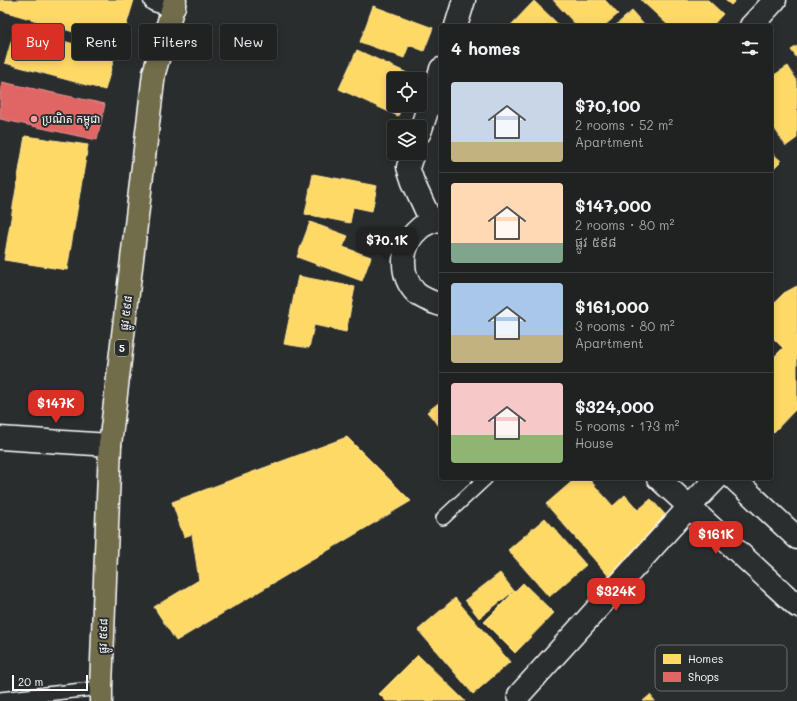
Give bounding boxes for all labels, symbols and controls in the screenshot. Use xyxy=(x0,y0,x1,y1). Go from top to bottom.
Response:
chip: Buy xyxy=(12,24,64,60)
chip: Rent xyxy=(72,24,131,60)
chip: Filters xyxy=(139,24,212,60)
chip: New xyxy=(220,24,277,60)
text: 4 homes xyxy=(451,37,520,59)
icon: filters xyxy=(739,37,761,59)
map controls xyxy=(387,72,427,160)
button: locate xyxy=(387,72,427,112)
text: $70,100 xyxy=(575,94,641,116)
icon: home xyxy=(483,98,531,146)
place label: ប្រណិត កម្ពុជា xyxy=(42,111,100,129)
marker: ប្រណិត កម្ពុជា xyxy=(29,114,39,124)
text: 2 rooms · 52 m² xyxy=(575,116,673,133)
button: layers xyxy=(387,120,427,160)
text: Apartment xyxy=(575,133,644,150)
text: $147,000 xyxy=(575,194,651,216)
icon: home xyxy=(483,199,531,247)
text: 2 rooms · 80 m² xyxy=(575,216,674,233)
pin: $70.1K xyxy=(354,227,420,261)
text: $70.1K xyxy=(366,231,408,248)
text: ផ្លូវ ៥៩៨ xyxy=(575,233,616,250)
street label: ផ្លូវ ៥៩៨ xyxy=(116,295,138,332)
text: $161,000 xyxy=(575,295,649,317)
icon: home xyxy=(483,299,531,347)
text: 3 rooms · 80 m² xyxy=(575,317,675,334)
text: Apartment xyxy=(575,334,644,351)
road number: 5 xyxy=(115,340,129,356)
pin: $147K xyxy=(28,390,84,424)
text: $147K xyxy=(37,394,75,411)
text: $324,000 xyxy=(575,395,654,417)
icon: home xyxy=(483,399,531,447)
text: 5 rooms · 173 m² xyxy=(575,417,679,434)
text: House xyxy=(575,434,613,451)
pin: $161K xyxy=(688,521,744,555)
text: $161K xyxy=(698,525,734,542)
pin: $324K xyxy=(588,578,644,612)
text: $324K xyxy=(596,582,636,599)
street label: ផ្លូវ ៥៩៨ xyxy=(94,618,114,654)
legend xyxy=(655,645,787,691)
text: Homes xyxy=(688,651,723,666)
text: Shops xyxy=(688,669,719,684)
scale bar xyxy=(12,673,88,692)
text: 20 m xyxy=(18,674,43,689)

